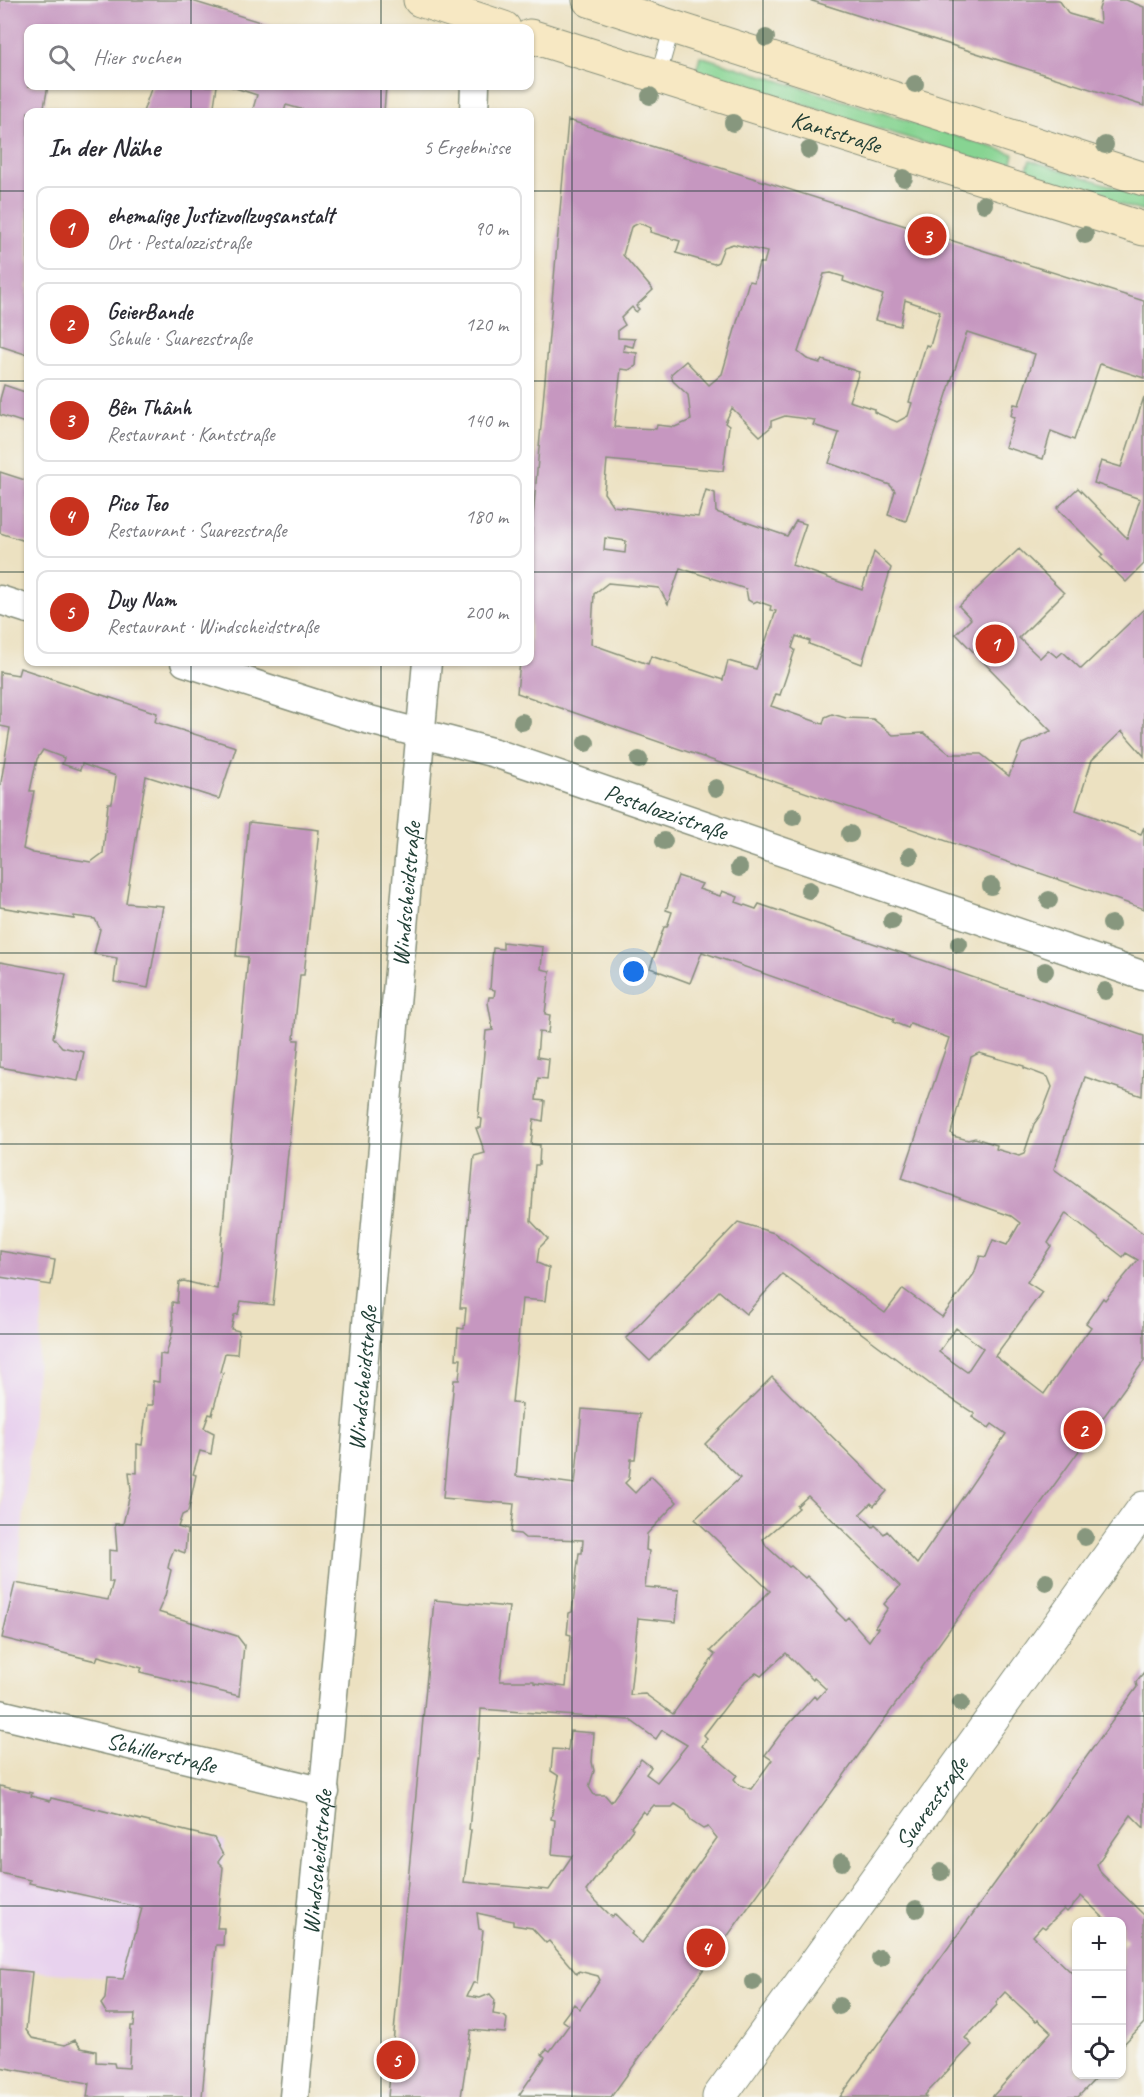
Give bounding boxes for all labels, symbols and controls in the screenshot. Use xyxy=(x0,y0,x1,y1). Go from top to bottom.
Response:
search box xyxy=(24,24,534,90)
icon: search xyxy=(45,41,78,74)
text: Hier suchen xyxy=(93,43,181,71)
street label: Kantstraße xyxy=(788,104,887,161)
text: In der Nähe xyxy=(48,131,160,164)
text: 5 Ergebnisse xyxy=(423,135,510,160)
text: ehemalige Justizvollzugsanstalt xyxy=(107,202,334,230)
pin: 3 xyxy=(908,214,946,258)
text: 1 xyxy=(65,216,74,241)
text: 90 m xyxy=(474,216,508,241)
text: Ort · Pestalozzistraße xyxy=(107,230,251,255)
text: GeierBande xyxy=(107,298,192,326)
text: 2 xyxy=(65,312,74,337)
text: 120 m xyxy=(465,312,508,337)
text: Schule · Suarezstraße xyxy=(107,326,252,351)
text: Bên Thânh xyxy=(107,394,191,422)
text: 3 xyxy=(65,408,74,433)
text: 140 m xyxy=(465,408,508,433)
text: Restaurant · Kantstraße xyxy=(107,422,275,447)
text: Pico Teo xyxy=(107,490,167,518)
text: 4 xyxy=(65,504,74,529)
text: 180 m xyxy=(465,504,508,529)
text: Restaurant · Suarezstraße xyxy=(107,518,286,543)
text: Duy Nam xyxy=(107,586,176,614)
text: 5 xyxy=(65,600,74,625)
text: 200 m xyxy=(465,600,508,625)
text: Restaurant · Windscheidstraße xyxy=(107,614,318,639)
pin: 1 xyxy=(976,622,1014,666)
street label: Pestalozzistraße xyxy=(601,777,734,847)
street label: Windscheidstraße xyxy=(385,819,428,968)
your location xyxy=(619,957,648,986)
street label: Windscheidstraße xyxy=(341,1303,384,1452)
pin: 2 xyxy=(1064,1408,1102,1452)
street label: Schillerstraße xyxy=(104,1725,221,1781)
street label: Suarezstraße xyxy=(888,1749,976,1855)
street label: Windscheidstraße xyxy=(295,1786,339,1936)
map controls xyxy=(1072,1917,1126,2079)
button: + xyxy=(1072,1917,1126,1971)
pin: 4 xyxy=(686,1926,726,1970)
button: − xyxy=(1072,1971,1126,2025)
button: locate xyxy=(1072,2025,1126,2079)
pin: 5 xyxy=(376,2038,416,2082)

